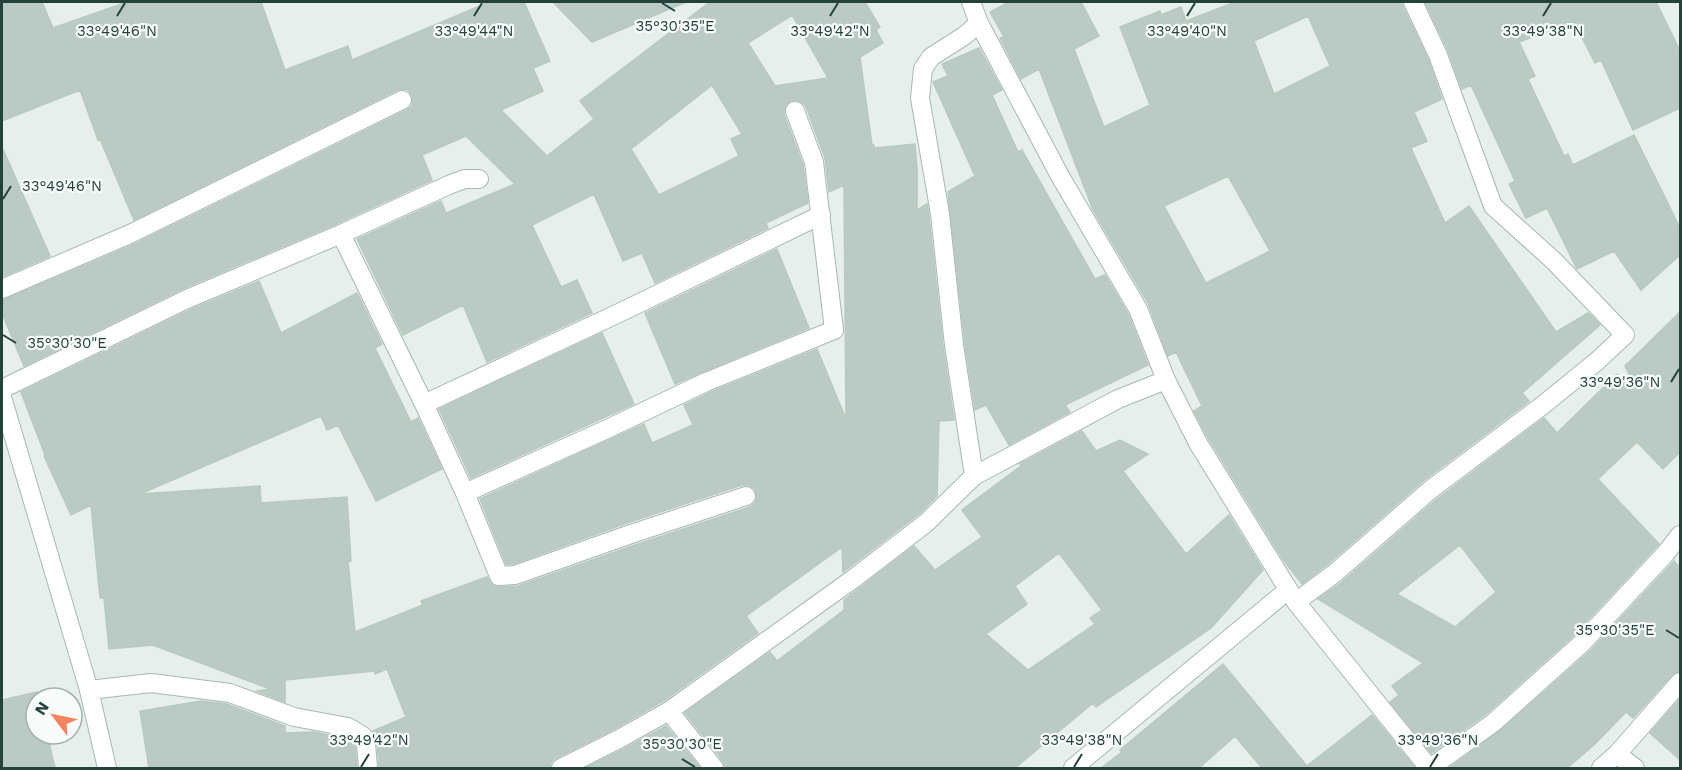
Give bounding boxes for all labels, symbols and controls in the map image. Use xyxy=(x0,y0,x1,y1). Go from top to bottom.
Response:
text: 35°30'35"E xyxy=(635,17,715,35)
text: 33°49'46"N xyxy=(77,22,157,40)
text: 33°49'44"N xyxy=(434,22,514,40)
text: 33°49'42"N xyxy=(790,22,870,40)
text: 33°49'40"N xyxy=(1147,22,1227,40)
text: 33°49'38"N xyxy=(1503,22,1584,40)
text: 33°49'46"N xyxy=(22,177,102,195)
text: 35°30'30"E xyxy=(27,334,107,352)
text: 33°49'36"N xyxy=(1580,373,1660,391)
text: 35°30'35"E xyxy=(1575,621,1655,639)
north arrow xyxy=(24,686,84,746)
text: N xyxy=(31,698,53,718)
text: 33°49'42"N xyxy=(329,731,409,749)
text: 33°49'38"N xyxy=(1042,731,1123,749)
text: 33°49'36"N xyxy=(1398,731,1478,749)
text: 35°30'30"E xyxy=(642,735,722,753)

